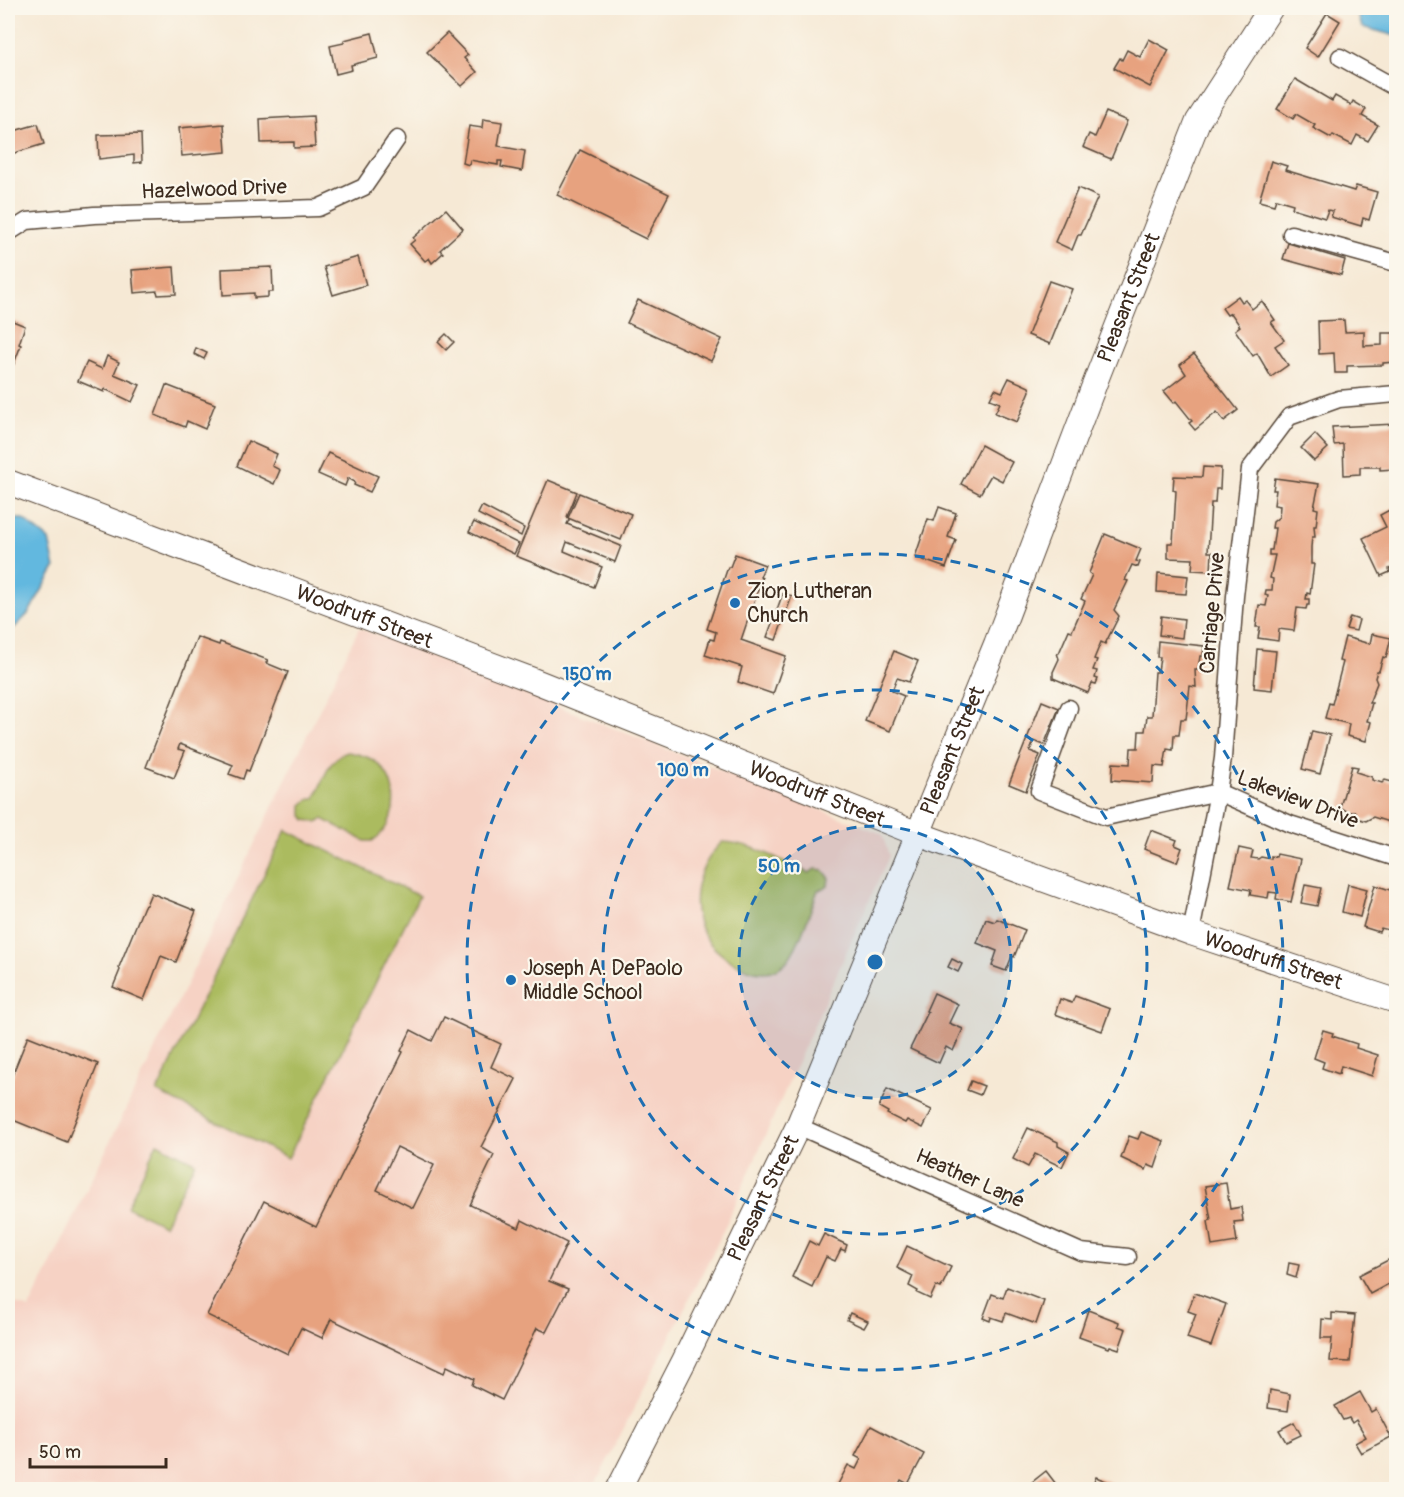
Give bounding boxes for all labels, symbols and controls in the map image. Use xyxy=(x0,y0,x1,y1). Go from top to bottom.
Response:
street label: Hazelwood Drive xyxy=(141,173,288,206)
street label: Pleasant Street xyxy=(1091,229,1167,366)
street label: Carriage Drive xyxy=(1194,551,1231,675)
place label: Zion Lutheran Church xyxy=(747,578,872,629)
street label: Woodruff Street xyxy=(292,579,437,655)
marker: Zion Lutheran Church xyxy=(728,596,742,610)
text: 150 m xyxy=(563,663,612,686)
street label: Pleasant Street xyxy=(914,682,991,819)
street label: Woodruff Street xyxy=(745,755,889,834)
text: 100 m xyxy=(657,759,709,782)
street label: Lakeview Drive xyxy=(1233,764,1363,835)
text: 50 m xyxy=(758,855,800,878)
street label: Woodruff Street xyxy=(1201,925,1346,996)
centre of rings xyxy=(865,952,885,972)
place label: Joseph A. DePaolo Middle School xyxy=(523,955,683,1006)
marker: Joseph A. DePaolo Middle School xyxy=(504,973,518,987)
street label: Pleasant Street xyxy=(721,1130,806,1266)
street label: Heather Lane xyxy=(911,1143,1029,1215)
scale bar xyxy=(30,1431,166,1469)
text: 50 m xyxy=(39,1441,81,1464)

